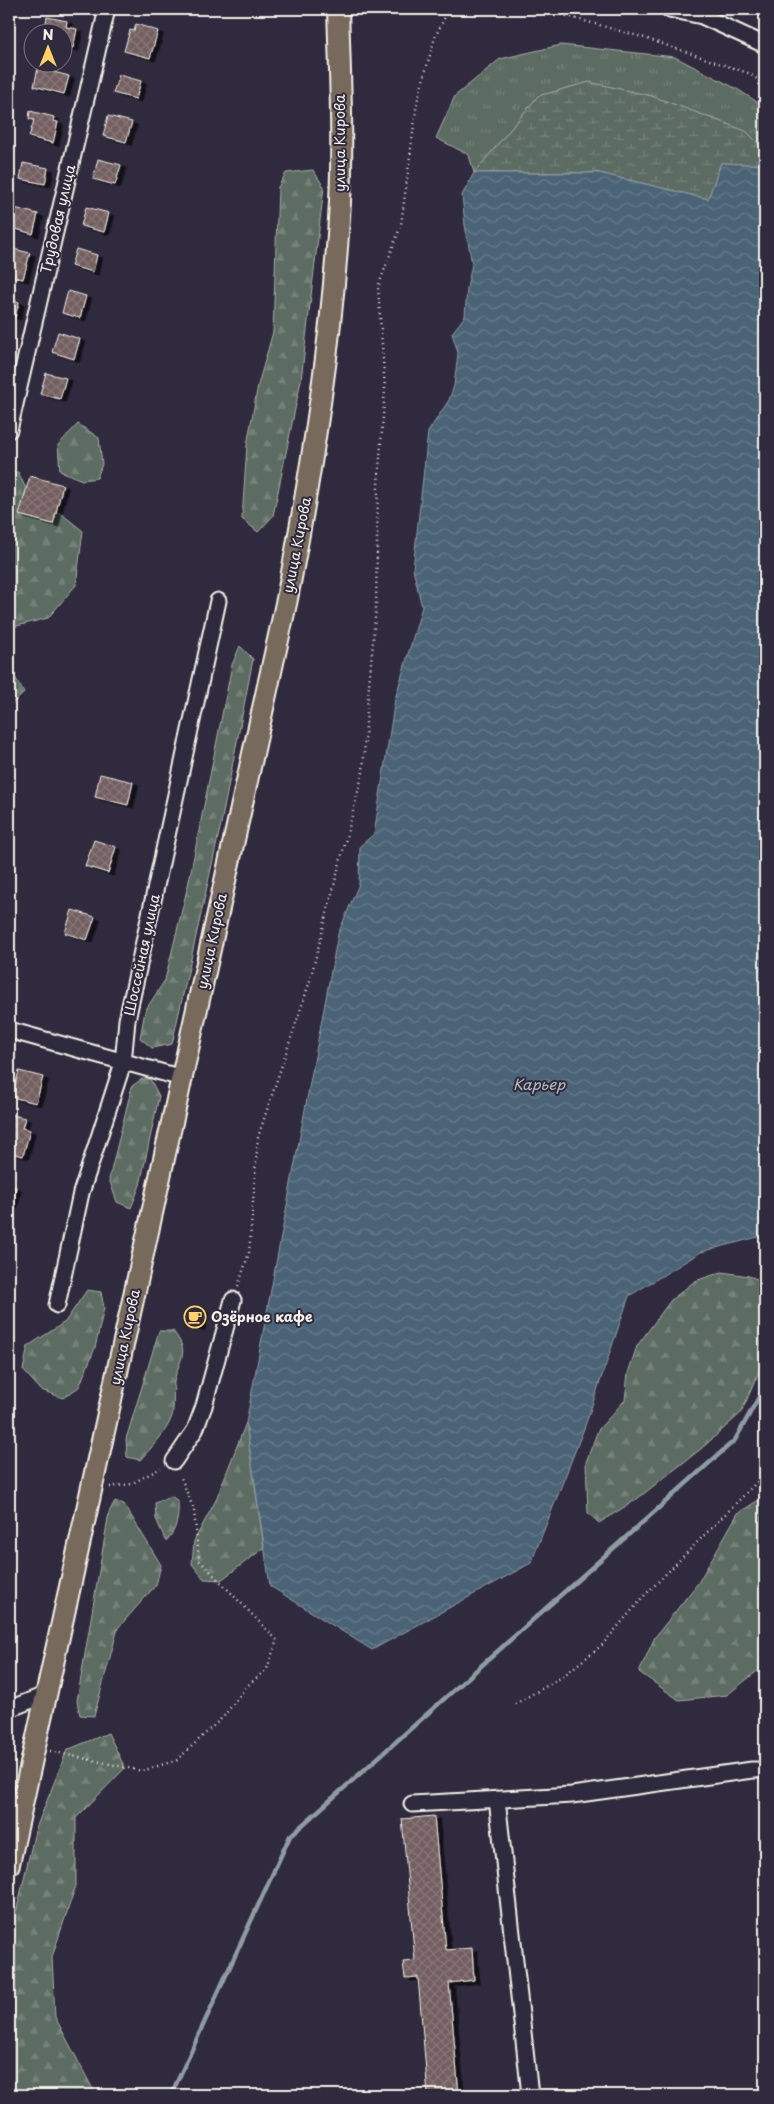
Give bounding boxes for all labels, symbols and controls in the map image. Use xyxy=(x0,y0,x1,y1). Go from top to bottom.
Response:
north arrow xyxy=(22,22,72,72)
text: N xyxy=(42,24,54,45)
street label: улица Кирова xyxy=(329,94,350,192)
street label: Трудовая улица xyxy=(35,162,80,276)
street label: улица Кирова xyxy=(277,495,316,595)
street label: улица Кирова xyxy=(191,891,232,991)
street label: Шоссейная улица xyxy=(118,892,165,1018)
water label: Карьер xyxy=(513,1072,566,1095)
street label: улица Кирова xyxy=(104,1287,145,1387)
cafe icon: Озёрное кафе xyxy=(183,1305,207,1329)
place label: Озёрное кафе xyxy=(211,1306,313,1327)

